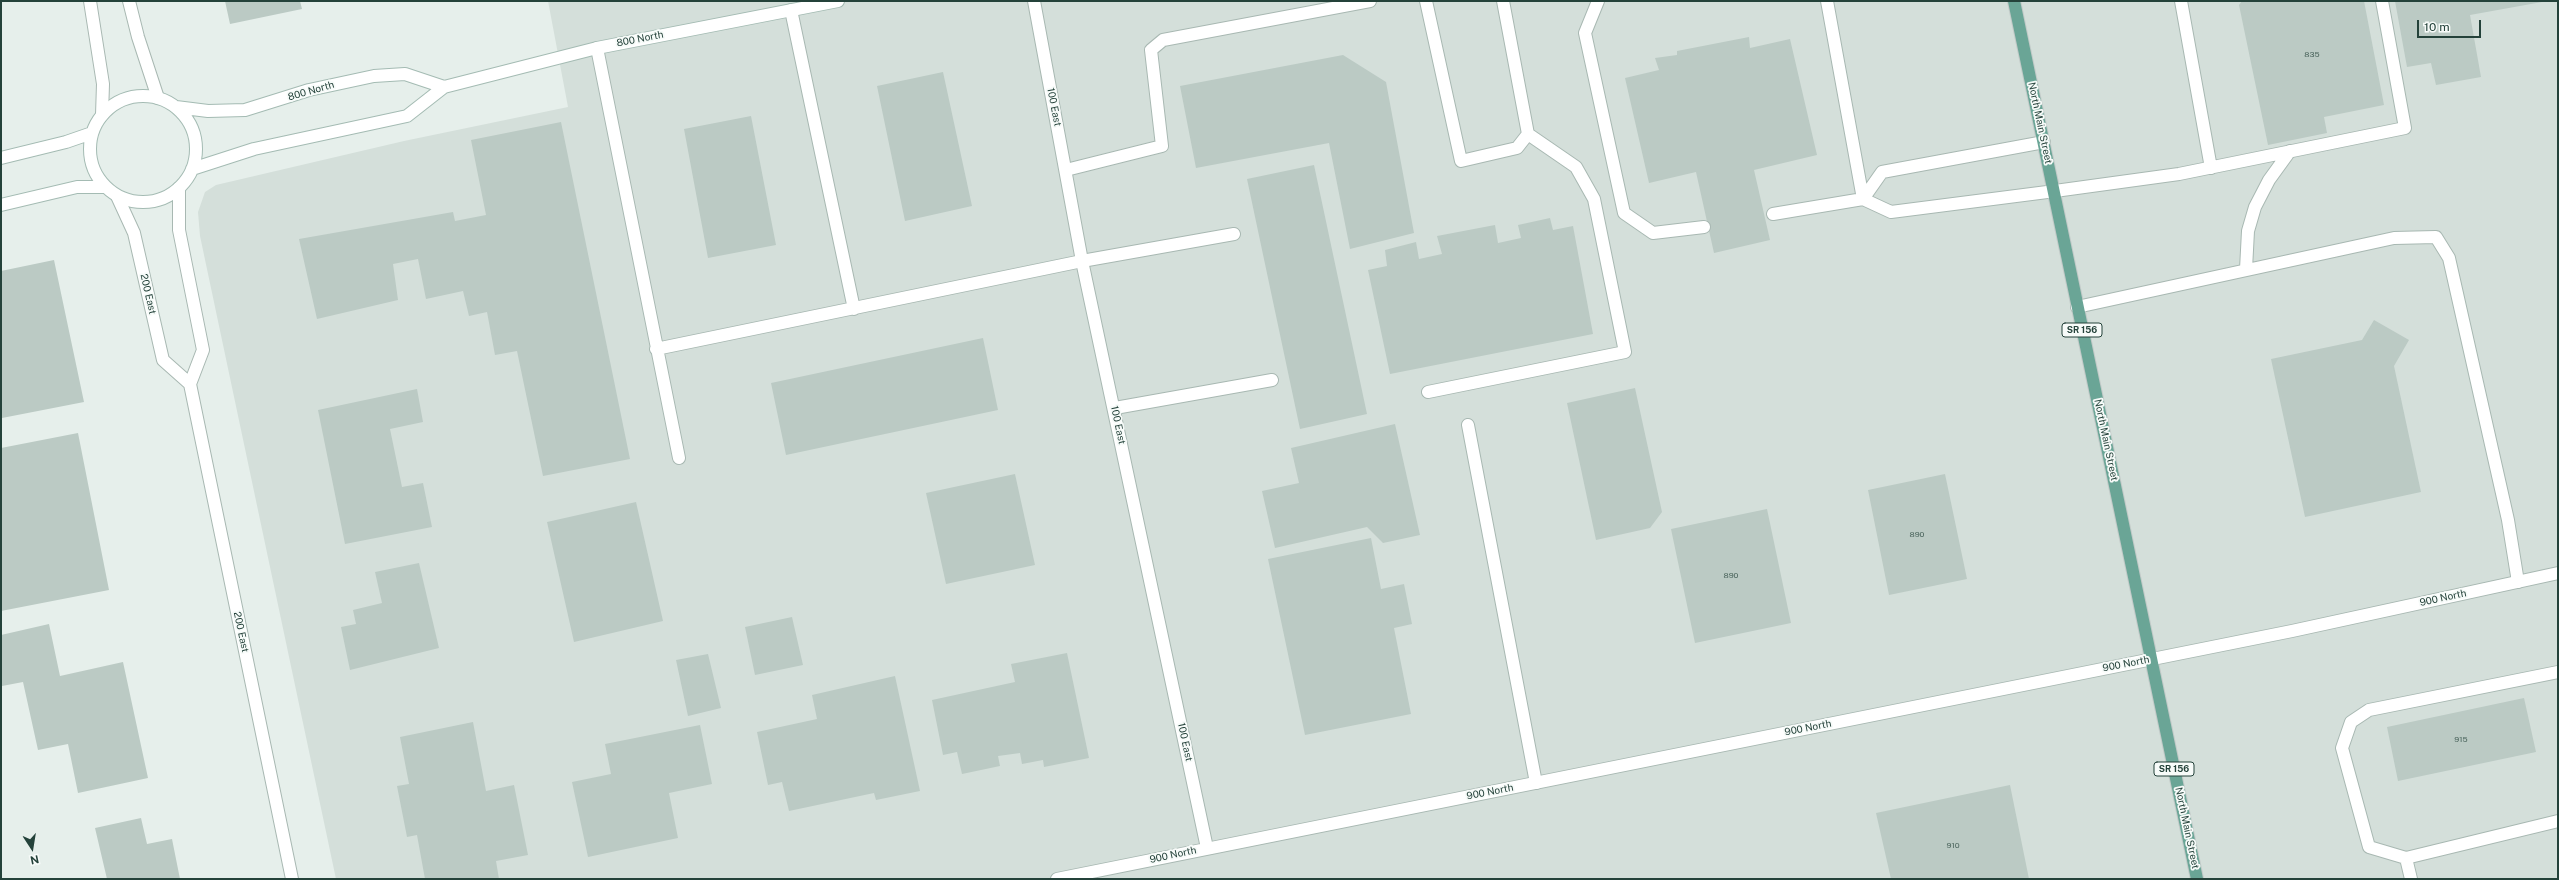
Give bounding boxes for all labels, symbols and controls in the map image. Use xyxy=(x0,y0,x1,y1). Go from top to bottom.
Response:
scale bar xyxy=(2419,12,2483,38)
text: 10 m xyxy=(2424,20,2450,34)
street label: 800 North xyxy=(616,29,664,49)
house number: 835 xyxy=(2304,50,2320,60)
street label: 800 North xyxy=(286,79,336,103)
street label: North Main Street xyxy=(2025,81,2055,165)
street label: 100 East xyxy=(1044,87,1064,127)
street label: 200 East xyxy=(138,273,158,315)
road number: SR 156 xyxy=(2062,323,2102,337)
street label: North Main Street xyxy=(2091,398,2121,482)
street label: 100 East xyxy=(1108,405,1128,445)
house number: 890 xyxy=(1910,530,1924,540)
house number: 890 xyxy=(1724,571,1738,581)
street label: 900 North xyxy=(2419,587,2467,609)
street label: 200 East xyxy=(231,611,251,653)
street label: 900 North xyxy=(2102,654,2150,674)
street label: 900 North xyxy=(1784,718,1832,738)
street label: 100 East xyxy=(1175,722,1195,762)
house number: 915 xyxy=(2454,735,2468,745)
road number: SR 156 xyxy=(2154,762,2194,776)
street label: 900 North xyxy=(1466,782,1514,802)
street label: North Main Street xyxy=(2172,786,2202,870)
north arrow xyxy=(12,828,52,868)
house number: 910 xyxy=(1946,841,1960,851)
street label: 900 North xyxy=(1149,844,1197,866)
text: N xyxy=(29,853,40,867)

